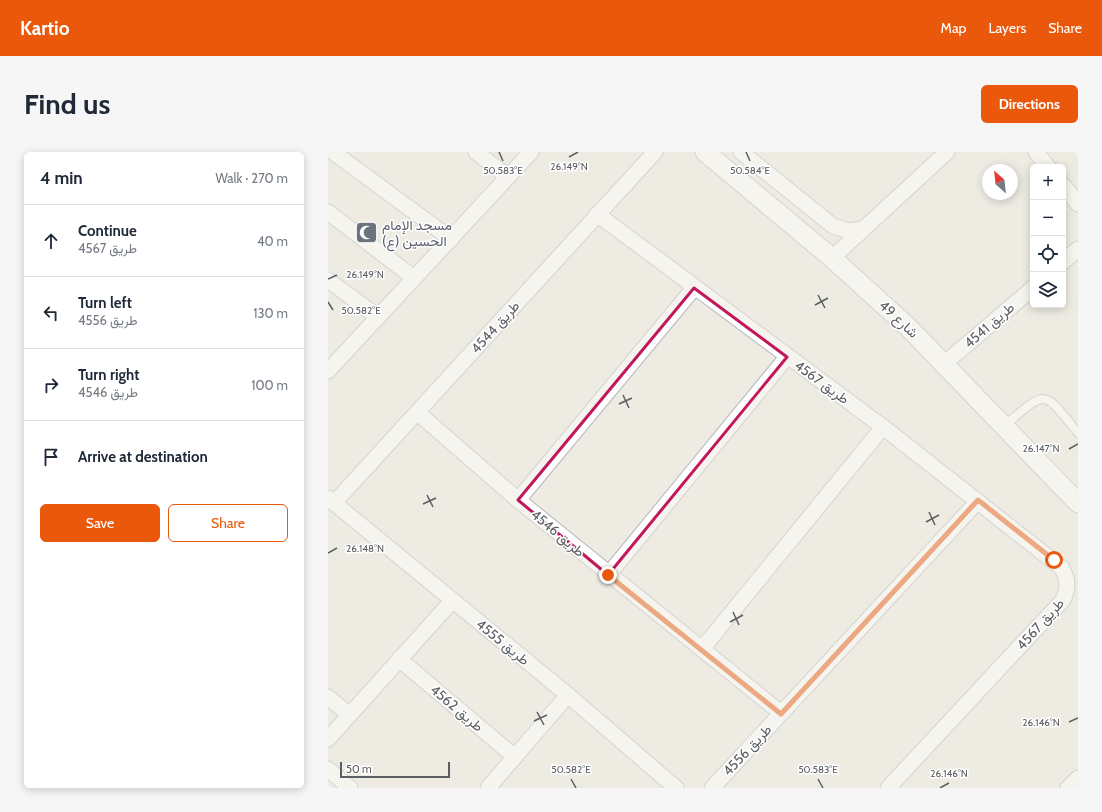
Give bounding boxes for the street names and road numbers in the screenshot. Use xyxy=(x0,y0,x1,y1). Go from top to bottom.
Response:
street label: شارع 49 xyxy=(874,296,922,343)
street label: طريق 4544 xyxy=(467,297,523,357)
street label: طريق 4541 xyxy=(960,298,1018,352)
street label: طريق 4567 xyxy=(791,356,853,408)
street label: طريق 4546 xyxy=(527,505,589,561)
street label: طريق 4567 xyxy=(1012,594,1068,654)
street label: طريق 4555 xyxy=(473,615,533,669)
street label: طريق 4562 xyxy=(427,681,487,735)
street label: طريق 4556 xyxy=(719,720,775,780)

